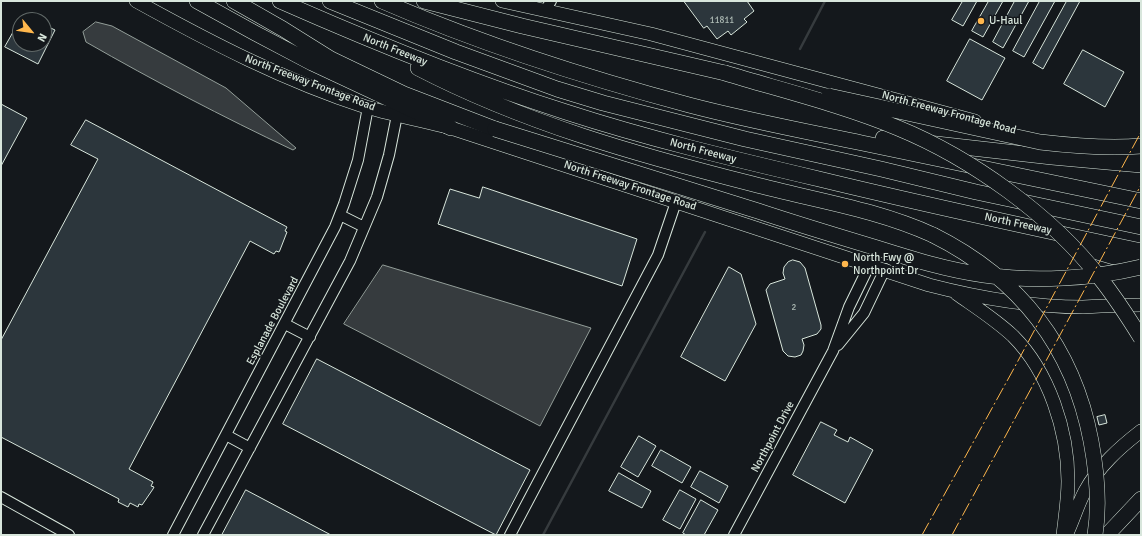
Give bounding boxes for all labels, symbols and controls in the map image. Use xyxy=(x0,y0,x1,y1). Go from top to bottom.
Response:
north arrow xyxy=(12,12,52,52)
place label: U-Haul xyxy=(989,14,1022,28)
house number: 11811 xyxy=(710,16,734,26)
marker: U-Haul xyxy=(976,16,986,26)
text: N xyxy=(35,31,50,44)
street label: North Freeway xyxy=(361,31,429,69)
street label: North Freeway Frontage Road xyxy=(243,52,377,114)
street label: North Freeway Frontage Road xyxy=(880,89,1018,137)
street label: North Freeway xyxy=(668,136,738,166)
street label: North Freeway Frontage Road xyxy=(562,158,698,214)
street label: North Freeway xyxy=(983,210,1053,238)
place label: North Fwy @ Northpoint Dr xyxy=(853,251,918,277)
marker: North Fwy @ Northpoint Dr xyxy=(840,259,850,269)
street label: Esplanade Boulevard xyxy=(244,275,302,367)
house number: 2 xyxy=(792,303,796,313)
street label: Northpoint Drive xyxy=(749,399,797,475)

